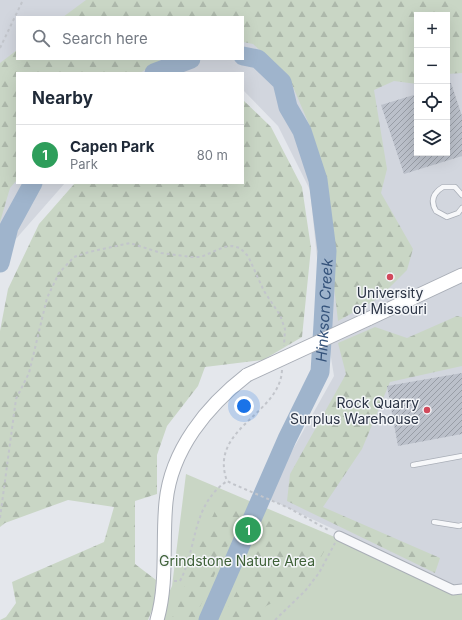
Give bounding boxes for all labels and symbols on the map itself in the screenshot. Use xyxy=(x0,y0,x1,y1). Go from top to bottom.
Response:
water label: Hinkson Creek xyxy=(311,257,336,363)
marker: University of Missouri xyxy=(385,272,395,282)
place label: University of Missouri xyxy=(353,284,427,317)
place label: Rock Quarry Surplus Warehouse xyxy=(290,394,419,427)
your location xyxy=(234,396,254,416)
marker: Rock Quarry Surplus Warehouse xyxy=(422,405,432,415)
pin: 1 xyxy=(235,515,261,545)
park label: Grindstone Nature Area xyxy=(159,552,315,569)

